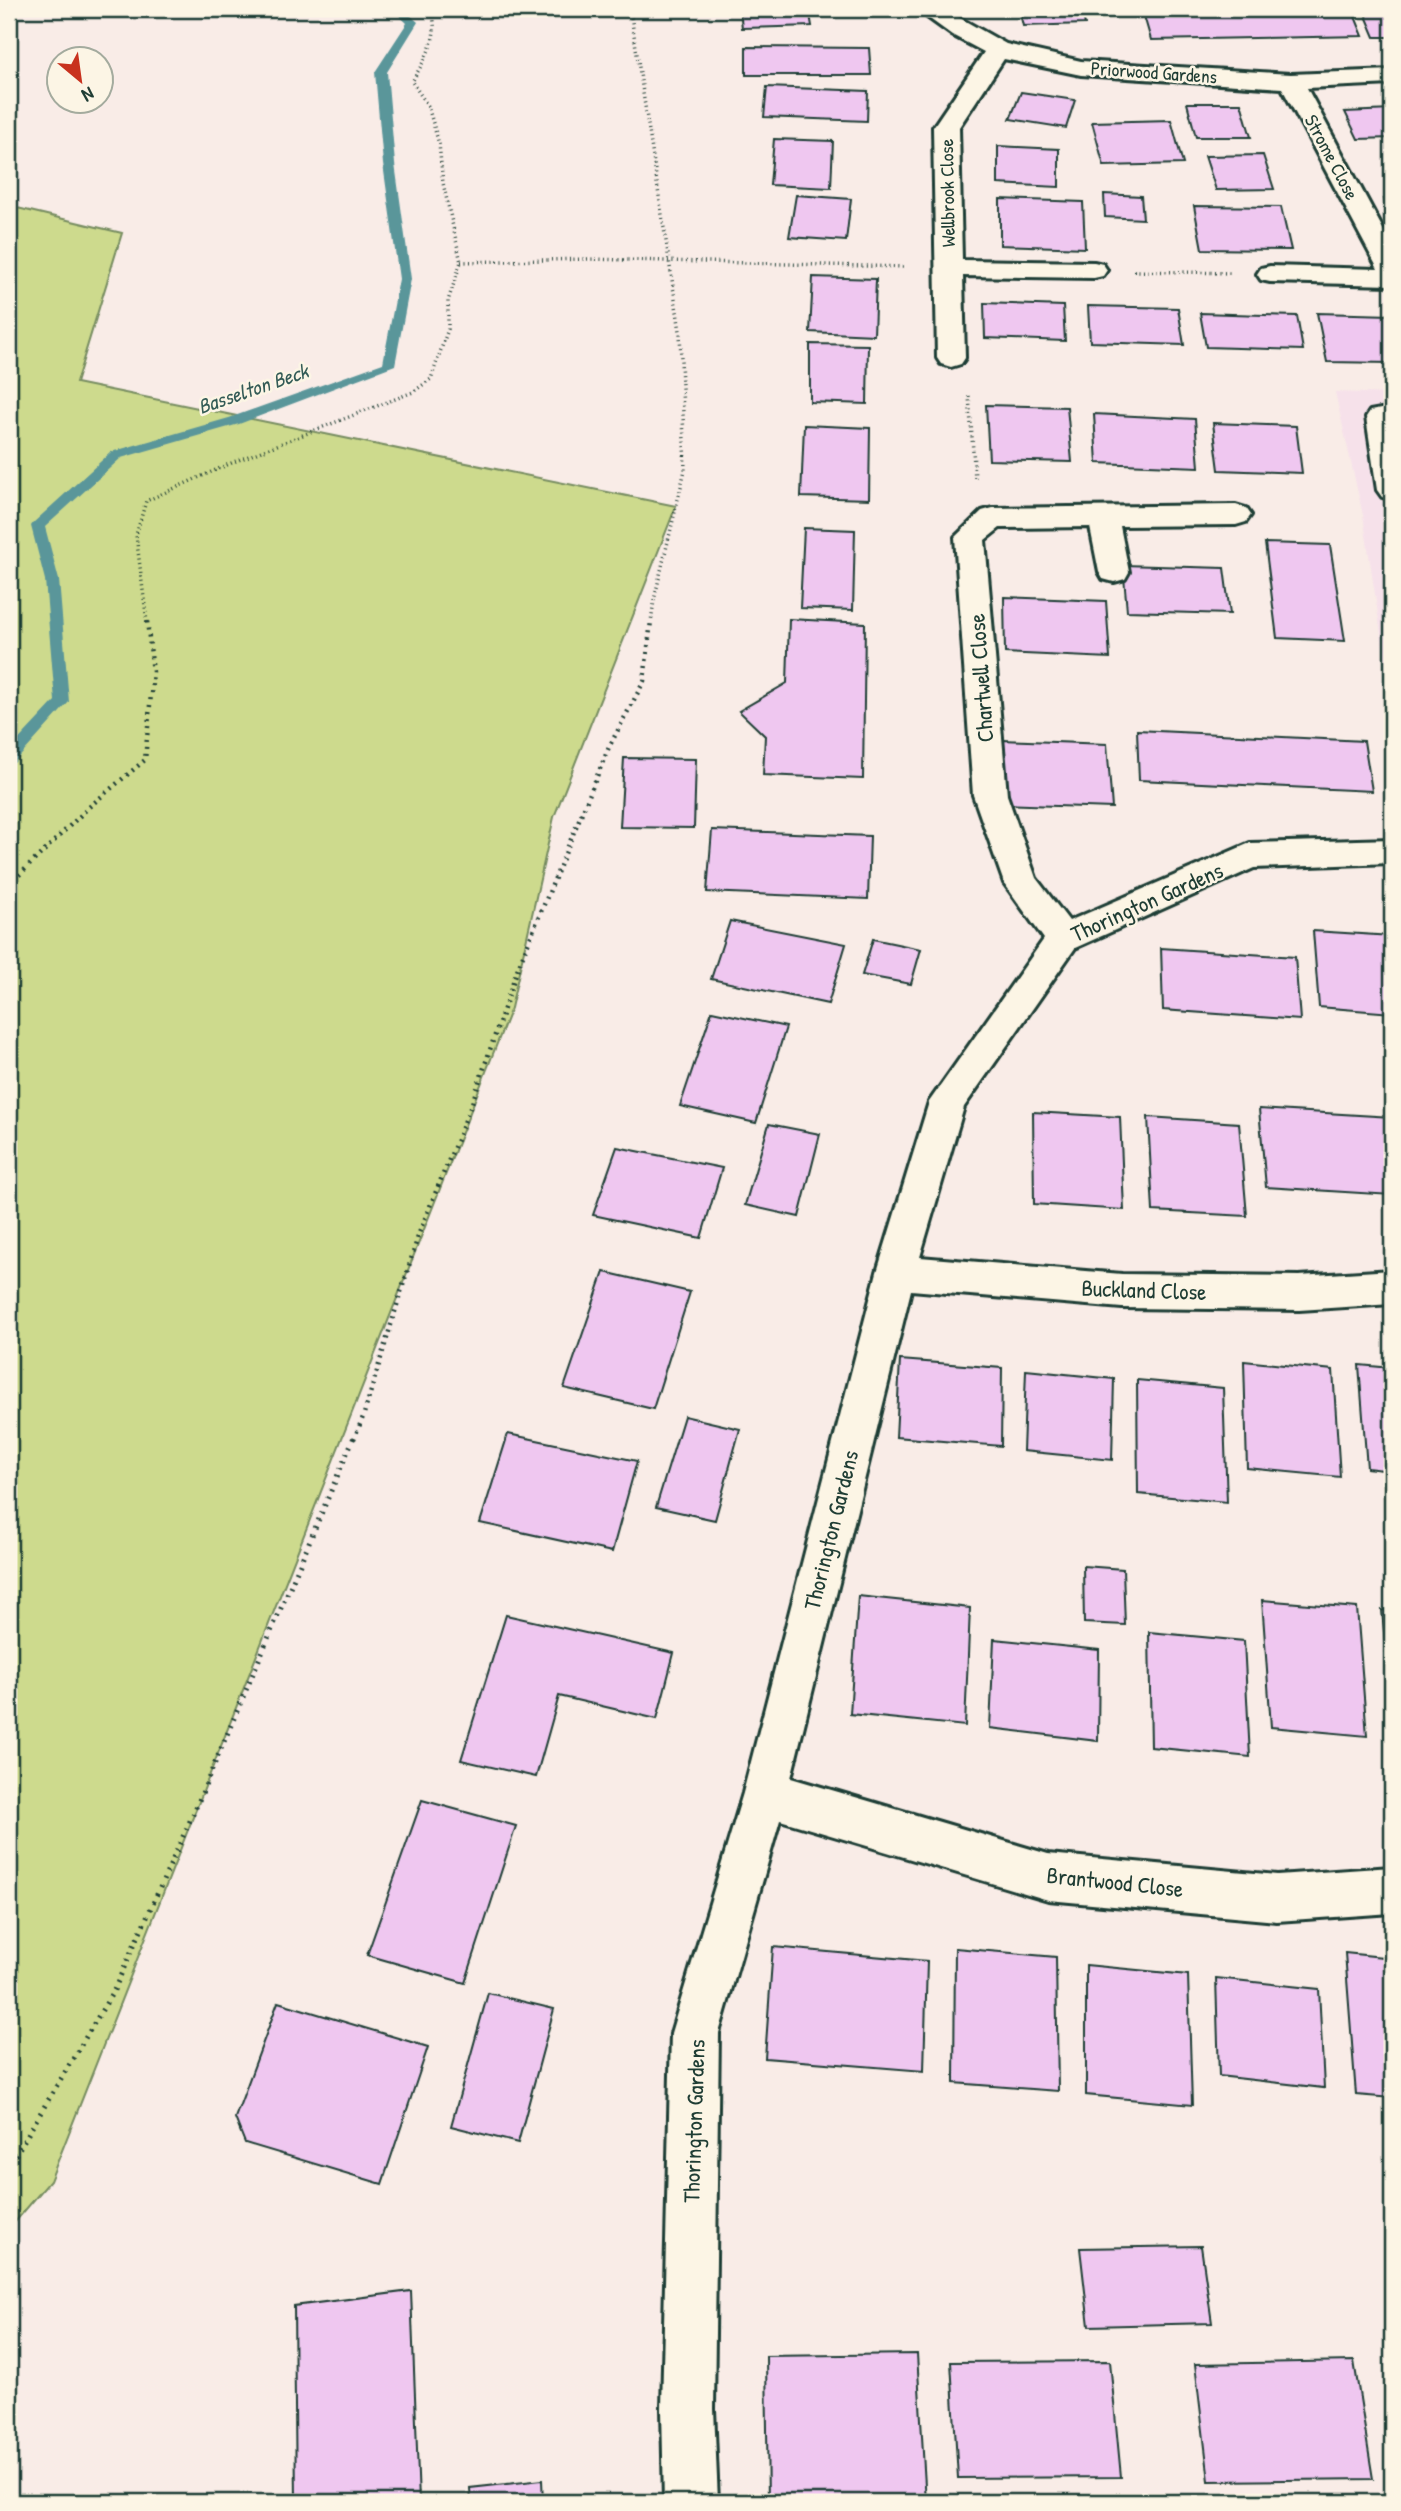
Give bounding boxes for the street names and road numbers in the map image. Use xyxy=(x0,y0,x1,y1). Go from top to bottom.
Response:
street label: Priorwood Gardens xyxy=(1090,55,1218,89)
street label: Strome Close xyxy=(1299,110,1366,205)
street label: Wellbrook Close xyxy=(933,138,961,247)
street label: Chartwell Close xyxy=(961,613,1000,743)
street label: Thorington Gardens xyxy=(1066,854,1228,949)
street label: Buckland Close xyxy=(1081,1272,1207,1307)
street label: Thorington Gardens xyxy=(796,1447,865,1613)
street label: Brantwood Close xyxy=(1045,1859,1185,1904)
street label: Thorington Gardens xyxy=(675,2039,712,2203)

